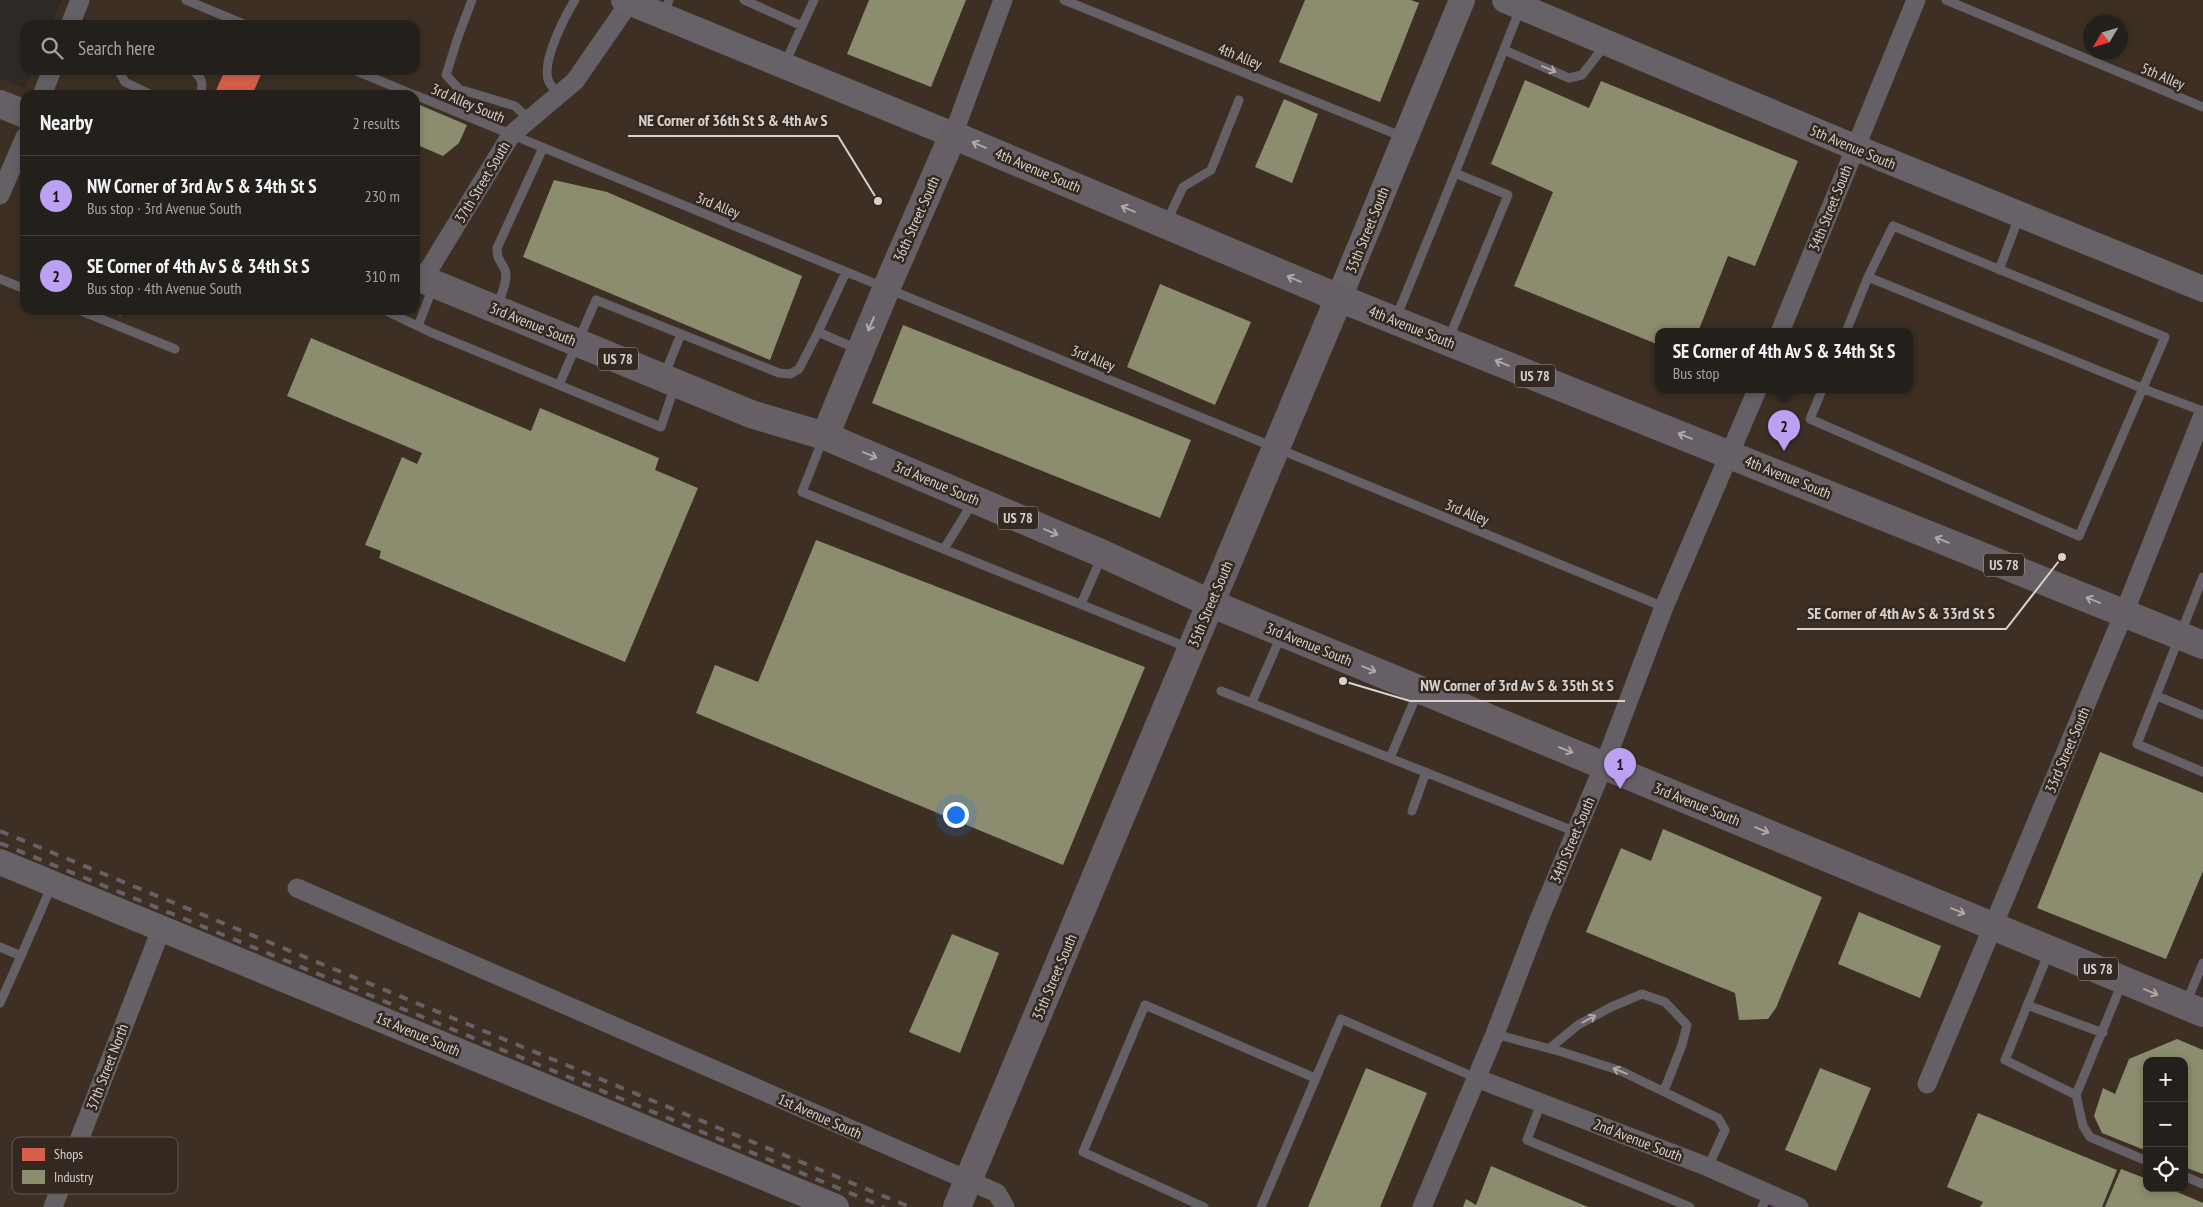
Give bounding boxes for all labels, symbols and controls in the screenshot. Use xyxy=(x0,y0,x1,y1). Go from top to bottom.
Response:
north arrow xyxy=(2083,15,2128,60)
search box xyxy=(20,20,420,75)
icon: search xyxy=(38,34,66,62)
text: Search here xyxy=(78,36,155,60)
street label: 4th Alley xyxy=(1215,39,1265,74)
street label: 5th Alley xyxy=(2138,58,2188,94)
one-way arrow xyxy=(1540,65,1556,74)
street label: 3rd Alley South xyxy=(428,79,508,127)
callout: NE Corner of 36th St S & 4th Av S xyxy=(628,105,838,136)
text: Nearby xyxy=(40,109,93,136)
text: NE Corner of 36th St S & 4th Av S xyxy=(638,110,828,130)
text: 2 results xyxy=(353,113,400,133)
street label: 5th Avenue South xyxy=(1807,120,1899,174)
street label: 37th Street South xyxy=(450,138,514,226)
one-way arrow xyxy=(972,140,987,150)
street label: 4th Avenue South xyxy=(992,143,1084,197)
street label: 34th Street South xyxy=(1804,162,1856,254)
street label: 36th Street South xyxy=(889,173,943,265)
text: NW Corner of 3rd Av S & 34th St S xyxy=(87,174,317,198)
street label: 35th Street South xyxy=(1341,184,1393,276)
text: 1 xyxy=(52,186,60,206)
text: 230 m xyxy=(365,186,400,206)
street label: 3rd Alley xyxy=(693,188,743,223)
text: Bus stop · 3rd Avenue South xyxy=(87,198,242,218)
one-way arrow xyxy=(1121,203,1136,212)
text: SE Corner of 4th Av S & 34th St S xyxy=(87,254,310,278)
text: 2 xyxy=(52,266,60,286)
text: 310 m xyxy=(365,266,400,286)
one-way arrow xyxy=(1287,273,1302,283)
text: Bus stop · 4th Avenue South xyxy=(87,278,242,298)
street label: 3rd Avenue South xyxy=(487,298,579,350)
street label: 4th Avenue South xyxy=(1366,301,1458,353)
one-way arrow xyxy=(866,316,875,331)
popup xyxy=(1655,328,1913,393)
text: SE Corner of 4th Av S & 34th St S xyxy=(1673,339,1895,363)
street label: 3rd Alley xyxy=(1068,341,1118,376)
road number: US 78 xyxy=(598,348,638,370)
one-way arrow xyxy=(1495,357,1510,367)
text: Bus stop xyxy=(1673,363,1719,383)
road number: US 78 xyxy=(1515,364,1555,388)
pin: 2 xyxy=(1768,410,1800,451)
one-way arrow xyxy=(1678,431,1693,440)
one-way arrow xyxy=(862,451,877,460)
street label: 4th Avenue South xyxy=(1742,451,1834,503)
street label: 3rd Avenue South xyxy=(891,456,983,510)
street label: 3rd Alley xyxy=(1442,495,1492,530)
road number: US 78 xyxy=(998,506,1038,530)
one-way arrow xyxy=(1043,528,1058,538)
one-way arrow xyxy=(1935,534,1950,544)
road number: US 78 xyxy=(1984,554,2024,576)
street label: 35th Street South xyxy=(1183,558,1237,650)
one-way arrow xyxy=(2086,595,2101,605)
callout: SE Corner of 4th Av S & 33rd St S xyxy=(1797,598,2006,629)
text: SE Corner of 4th Av S & 33rd St S xyxy=(1807,603,1995,623)
street label: 3rd Avenue South xyxy=(1263,618,1355,670)
one-way arrow xyxy=(1361,664,1376,674)
callout: NW Corner of 3rd Av S & 35th St S xyxy=(1410,670,1625,701)
text: NW Corner of 3rd Av S & 35th St S xyxy=(1420,675,1614,695)
street label: 33rd Street South xyxy=(2040,704,2094,796)
one-way arrow xyxy=(1558,745,1573,755)
pin: 1 xyxy=(1604,748,1636,789)
street label: 3rd Avenue South xyxy=(1651,778,1743,830)
street label: 34th Street South xyxy=(1545,794,1599,886)
your location xyxy=(943,802,969,828)
one-way arrow xyxy=(1754,826,1769,835)
one-way arrow xyxy=(1950,906,1965,916)
street label: 35th Street South xyxy=(1027,931,1081,1023)
road number: US 78 xyxy=(2078,958,2118,981)
one-way arrow xyxy=(2143,988,2158,997)
street label: 1st Avenue South xyxy=(373,1008,463,1060)
one-way arrow xyxy=(1581,1014,1596,1024)
street label: 37th Street North xyxy=(82,1021,132,1113)
map controls xyxy=(2143,1057,2188,1192)
button: + xyxy=(2143,1057,2188,1102)
one-way arrow xyxy=(1613,1066,1628,1075)
street label: 1st Avenue South xyxy=(775,1089,865,1143)
button: − xyxy=(2143,1102,2188,1147)
street label: 2nd Avenue South xyxy=(1591,1114,1685,1166)
legend xyxy=(12,1137,178,1194)
text: Shops xyxy=(54,1145,83,1163)
button: locate xyxy=(2143,1147,2188,1192)
text: Industry xyxy=(54,1168,94,1186)

